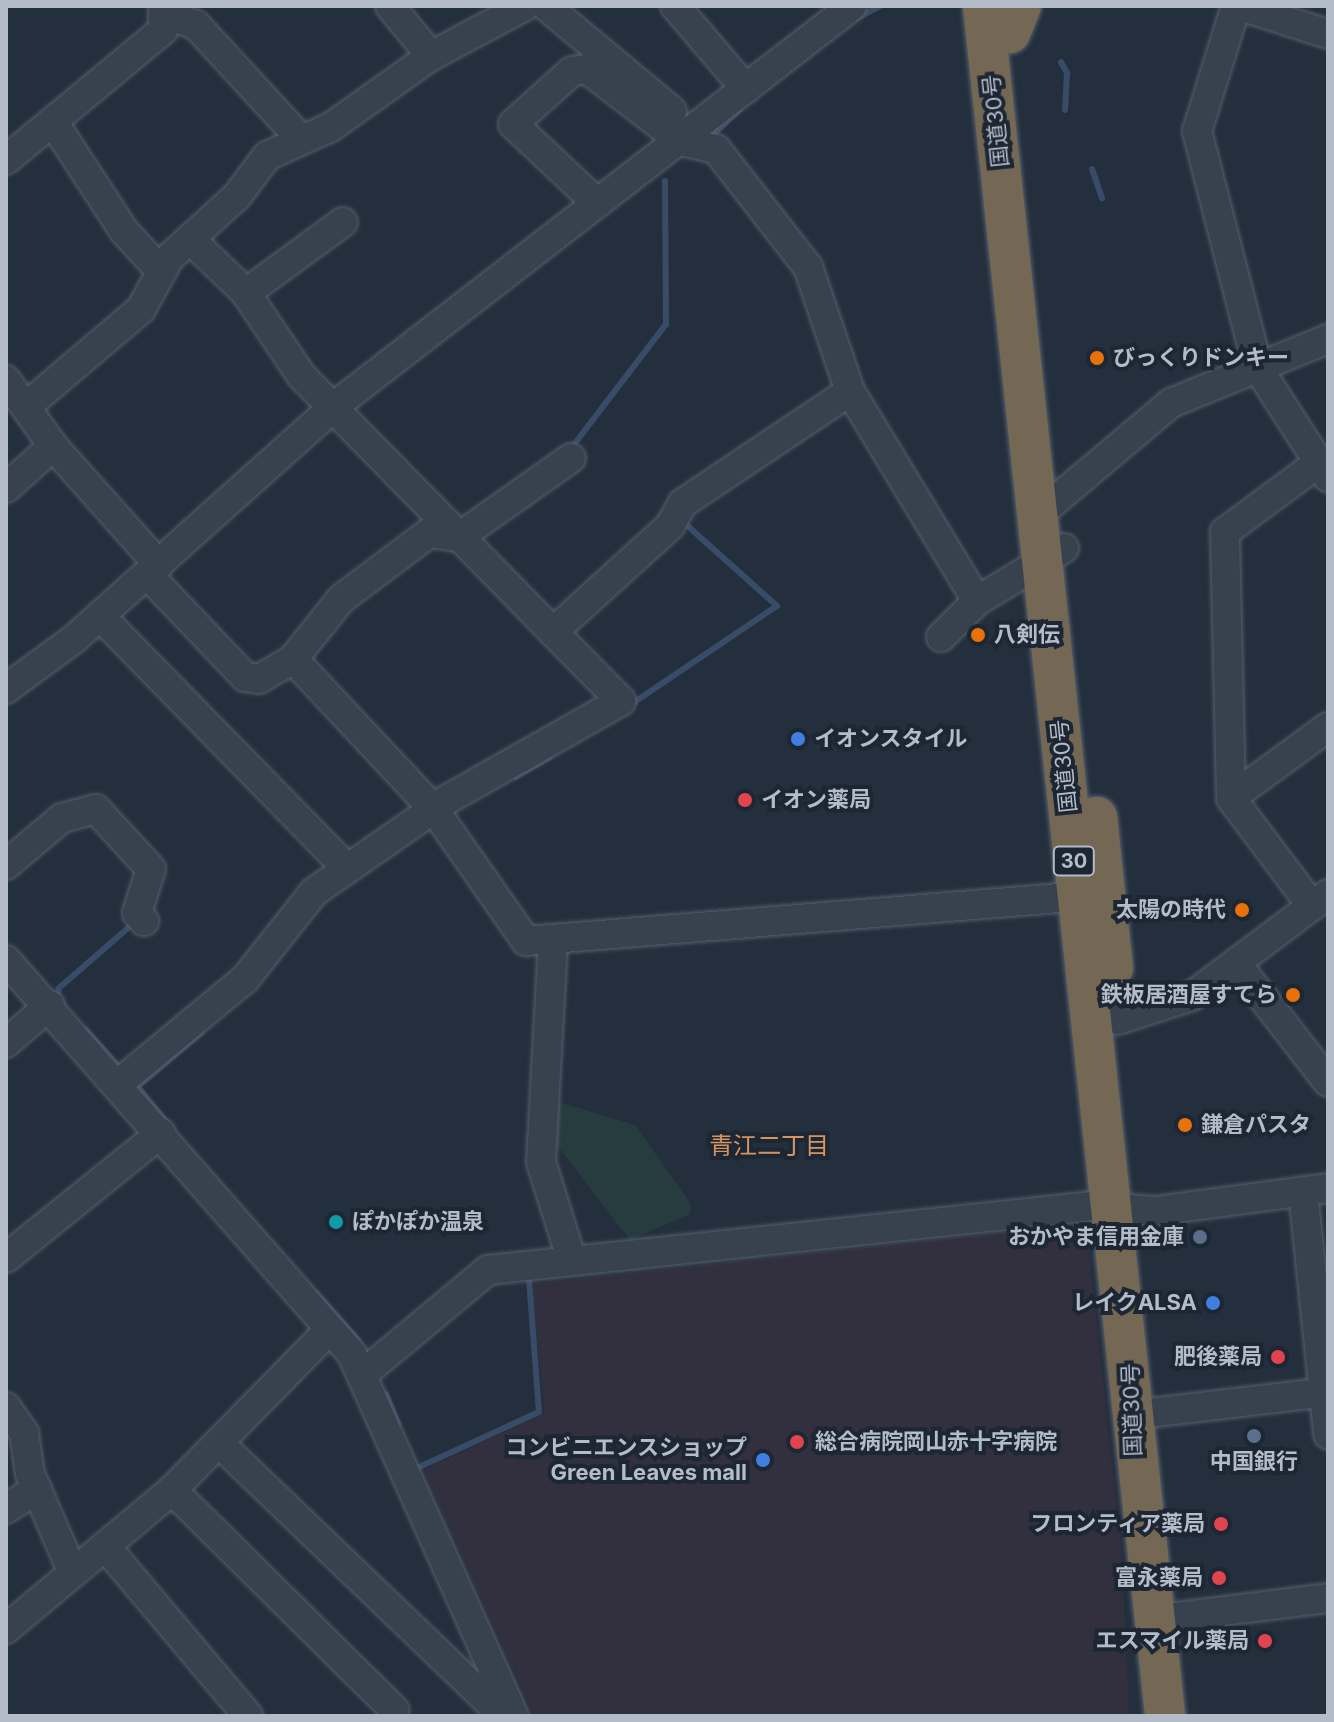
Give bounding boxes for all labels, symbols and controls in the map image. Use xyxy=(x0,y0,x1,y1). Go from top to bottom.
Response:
street label: 国道30号 xyxy=(978,73,1014,169)
place label: びっくりドンキー xyxy=(1113,345,1289,371)
marker: びっくりドンキー xyxy=(1088,349,1106,367)
place label: 八剣伝 xyxy=(994,622,1060,648)
marker: 八剣伝 xyxy=(969,626,987,644)
street label: 国道30号 xyxy=(1046,718,1082,814)
place label: イオンスタイル xyxy=(814,726,968,752)
marker: イオンスタイル xyxy=(789,730,807,748)
place label: イオン薬局 xyxy=(761,787,871,813)
marker: イオン薬局 xyxy=(736,791,754,809)
road number: 30 xyxy=(1052,845,1096,877)
place label: 太陽の時代 xyxy=(1116,897,1226,923)
marker: 太陽の時代 xyxy=(1233,901,1251,919)
place label: 鉄板居酒屋すてら xyxy=(1101,982,1277,1008)
marker: 鉄板居酒屋すてら xyxy=(1284,986,1302,1004)
place label: 鎌倉パスタ xyxy=(1201,1112,1311,1138)
marker: 鎌倉パスタ xyxy=(1176,1116,1194,1134)
district label: 青江二丁目 xyxy=(709,1132,829,1160)
place label: ぽかぽか温泉 xyxy=(352,1209,484,1235)
marker: ぽかぽか温泉 xyxy=(327,1213,345,1231)
place label: おかやま信用金庫 xyxy=(1008,1224,1184,1250)
marker: おかやま信用金庫 xyxy=(1191,1228,1209,1246)
place label: レイクALSA xyxy=(1072,1290,1197,1316)
marker: レイクALSA xyxy=(1204,1294,1222,1312)
place label: 肥後薬局 xyxy=(1174,1344,1262,1370)
marker: 肥後薬局 xyxy=(1269,1348,1287,1366)
street label: 国道30号 xyxy=(1117,1363,1147,1457)
marker: 中国銀行 xyxy=(1245,1427,1263,1445)
place label: 総合病院岡山赤十字病院 xyxy=(815,1429,1057,1455)
marker: 総合病院岡山赤十字病院 xyxy=(786,1431,808,1453)
place label: コンビニエンスショップ Green Leaves mall xyxy=(505,1434,747,1486)
place label: 中国銀行 xyxy=(1210,1449,1298,1475)
marker: コンビニエンスショップ Green Leaves mall xyxy=(754,1451,772,1469)
place label: フロンティア薬局 xyxy=(1029,1511,1205,1537)
marker: フロンティア薬局 xyxy=(1212,1515,1230,1533)
place label: 富永薬局 xyxy=(1115,1565,1203,1591)
marker: 富永薬局 xyxy=(1210,1569,1228,1587)
place label: エスマイル薬局 xyxy=(1095,1628,1249,1654)
marker: エスマイル薬局 xyxy=(1256,1632,1274,1650)

